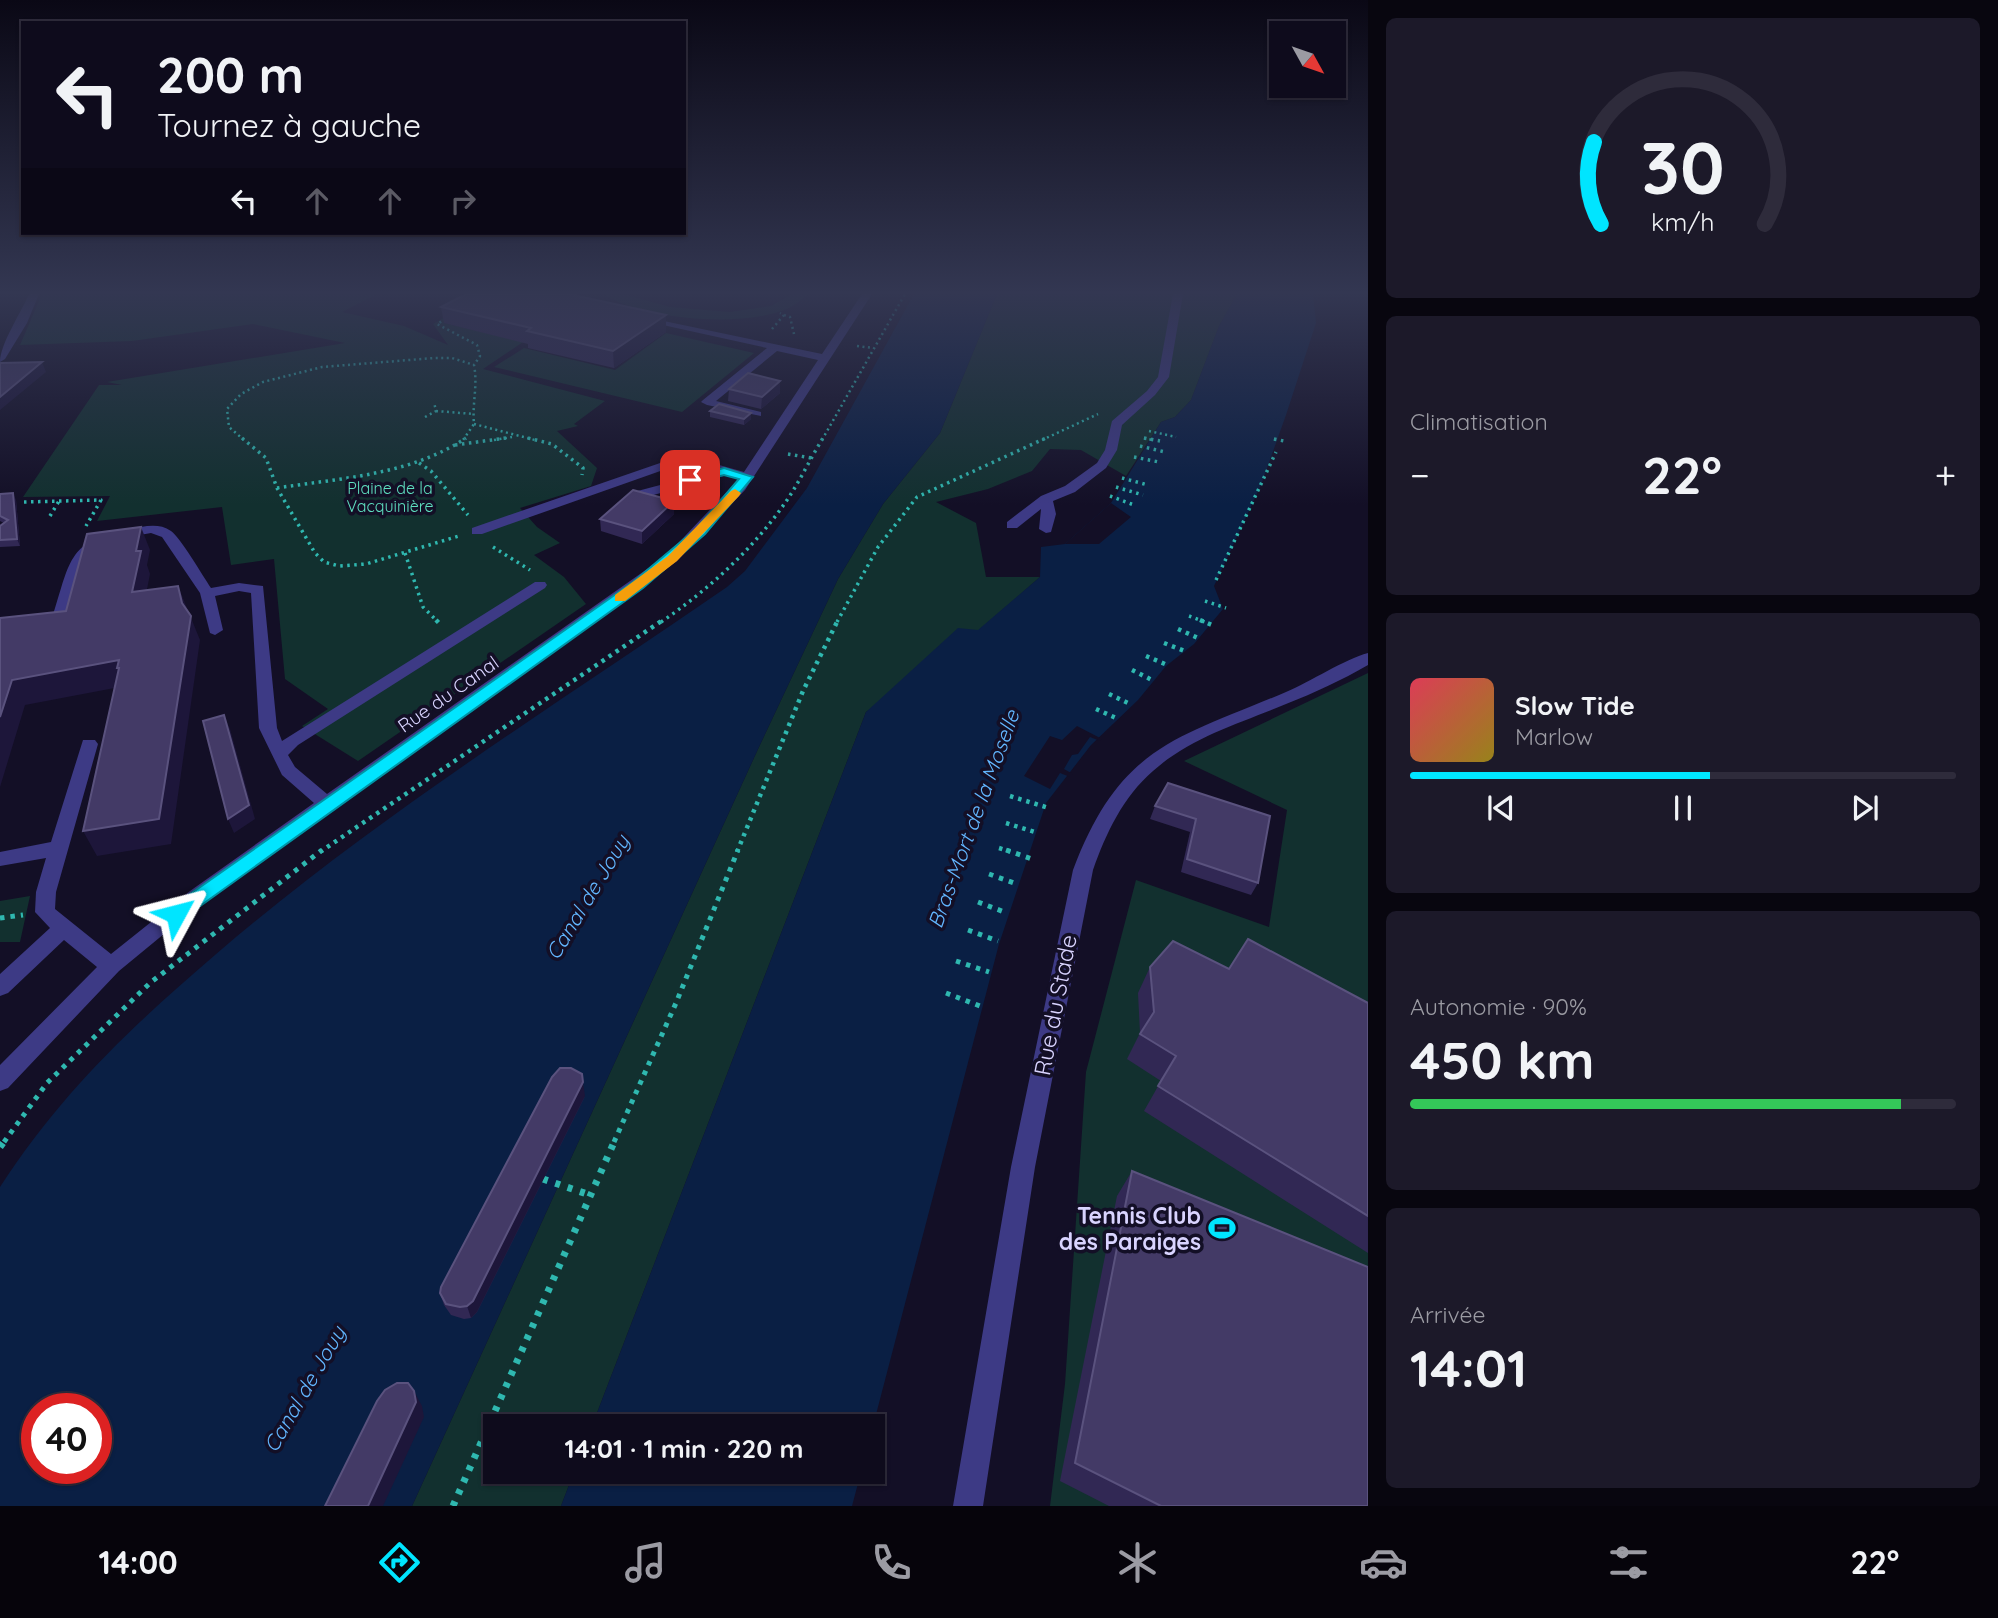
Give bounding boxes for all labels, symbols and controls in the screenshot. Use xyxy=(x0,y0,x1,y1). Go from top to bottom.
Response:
north arrow xyxy=(1269,21,1346,98)
map controls xyxy=(1269,21,1346,98)
text: 200 m xyxy=(157,44,304,105)
icon: left xyxy=(42,49,133,140)
text: Tournez à gauche xyxy=(157,105,421,145)
text: 30 xyxy=(1641,121,1725,212)
icon: left xyxy=(225,182,263,220)
icon: ahead xyxy=(298,182,336,220)
icon: ahead xyxy=(371,182,409,220)
icon: right xyxy=(444,182,482,220)
text: km/h xyxy=(1651,206,1715,237)
text: Climatisation xyxy=(1410,407,1548,436)
text: 22° xyxy=(1642,442,1722,507)
pin xyxy=(660,450,720,510)
text: − xyxy=(1410,451,1430,499)
text: + xyxy=(1935,451,1956,499)
icon: arrive xyxy=(671,461,709,499)
park label: Plaine de la Vacquinière xyxy=(346,478,434,516)
street label: Rue du Canal xyxy=(393,650,503,738)
text: Slow Tide xyxy=(1515,689,1635,722)
water label: Bras-Mort de la Moselle xyxy=(921,705,1025,931)
text: Marlow xyxy=(1515,722,1593,751)
icon: previous xyxy=(1482,789,1520,827)
icon: pause xyxy=(1664,789,1702,827)
icon: next xyxy=(1846,789,1884,827)
water label: Canal de Jouy xyxy=(540,829,635,964)
position arrow xyxy=(139,877,213,951)
street label: Rue du Stade xyxy=(1027,932,1083,1078)
text: Autonomie · 90% xyxy=(1410,992,1587,1021)
text: 450 km xyxy=(1410,1027,1595,1092)
place label: Tennis Club des Paraiges xyxy=(1059,1201,1201,1256)
sports icon: Tennis Club des Paraiges xyxy=(1207,1213,1237,1243)
text: Arrivée xyxy=(1410,1300,1486,1329)
water label: Canal de Jouy xyxy=(258,1321,351,1456)
text: 14:01 xyxy=(1410,1335,1527,1400)
speed limit sign: 40 xyxy=(21,1393,112,1484)
text: 14:01 · 1 min · 220 m xyxy=(564,1432,804,1465)
icon: directions xyxy=(375,1538,424,1587)
icon: music xyxy=(621,1538,670,1587)
icon: phone xyxy=(867,1538,916,1587)
icon: climate xyxy=(1113,1538,1162,1587)
icon: car xyxy=(1359,1538,1408,1587)
icon: filters xyxy=(1604,1538,1653,1587)
text: 14:00 xyxy=(98,1542,178,1582)
text: 22° xyxy=(1850,1542,1899,1582)

